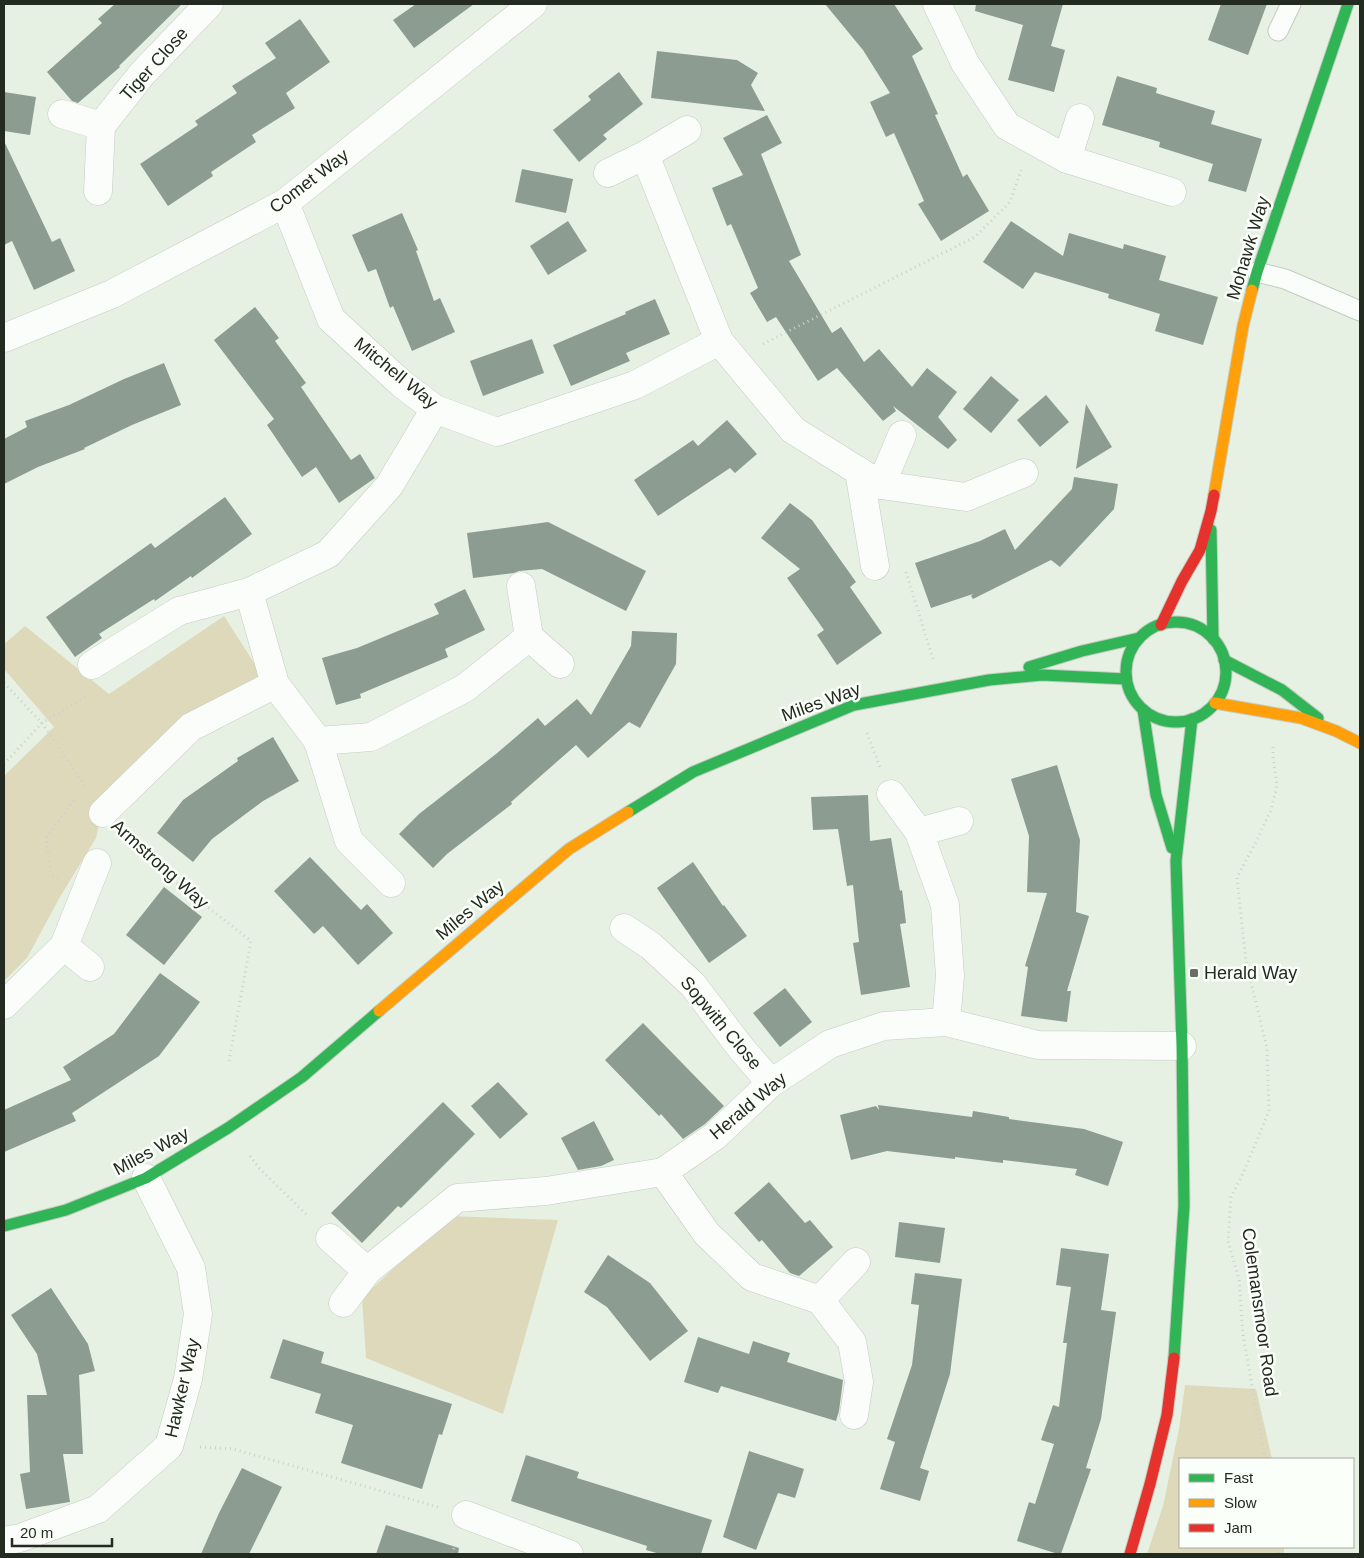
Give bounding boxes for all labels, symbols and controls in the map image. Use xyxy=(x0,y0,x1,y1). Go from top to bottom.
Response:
street label: Tiger Close xyxy=(116,23,192,105)
street label: Comet Way xyxy=(266,145,352,217)
street label: Mohawk Way xyxy=(1223,194,1273,302)
street label: Mitchell Way xyxy=(350,333,442,413)
street label: Miles Way xyxy=(779,679,863,725)
street label: Armstrong Way xyxy=(107,815,213,913)
street label: Miles Way xyxy=(432,876,508,944)
place label: Herald Way xyxy=(1204,963,1297,983)
marker: Herald Way xyxy=(1188,967,1200,979)
street label: Sopwith Close xyxy=(676,973,766,1073)
street label: Herald Way xyxy=(706,1068,790,1144)
street label: Miles Way xyxy=(110,1123,192,1179)
street label: Colemansmoor Road xyxy=(1238,1226,1282,1398)
street label: Hawker Way xyxy=(161,1336,203,1440)
legend xyxy=(1179,1458,1354,1548)
text: Fast xyxy=(1224,1469,1254,1486)
text: Slow xyxy=(1224,1494,1257,1511)
scale bar xyxy=(12,1516,112,1548)
text: Jam xyxy=(1224,1519,1252,1536)
text: 20 m xyxy=(20,1524,53,1541)

